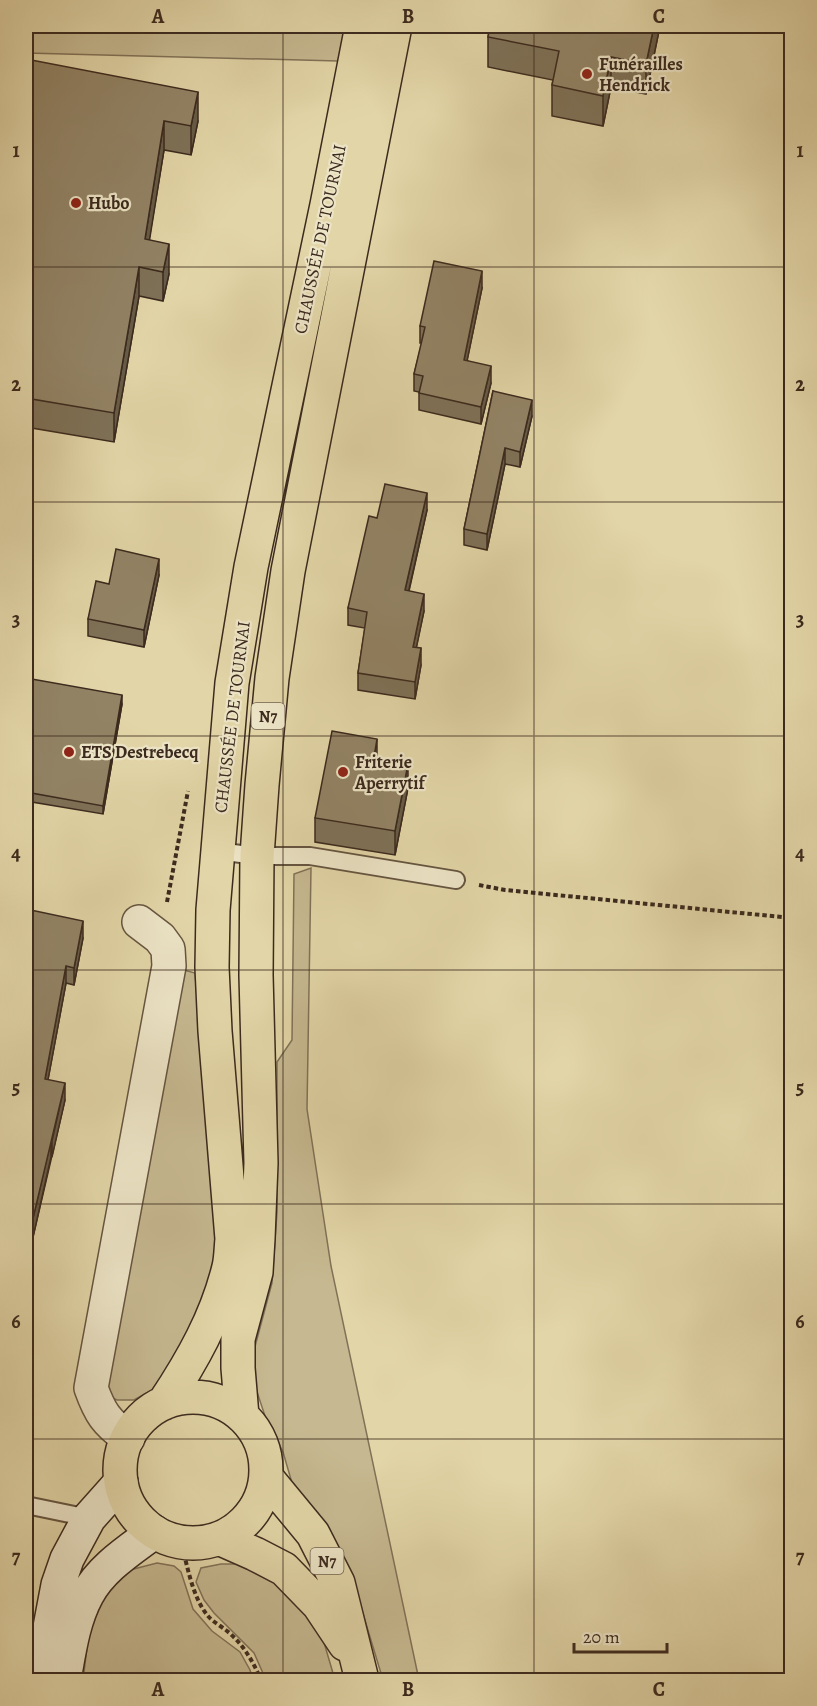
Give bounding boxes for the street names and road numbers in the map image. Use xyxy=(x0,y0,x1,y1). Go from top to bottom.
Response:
street label: CHAUSSÉE DE TOURNAI xyxy=(288,142,352,336)
street label: CHAUSSÉE DE TOURNAI xyxy=(208,620,256,814)
road number: N7 xyxy=(252,703,284,729)
road number: N7 xyxy=(310,1548,344,1574)

